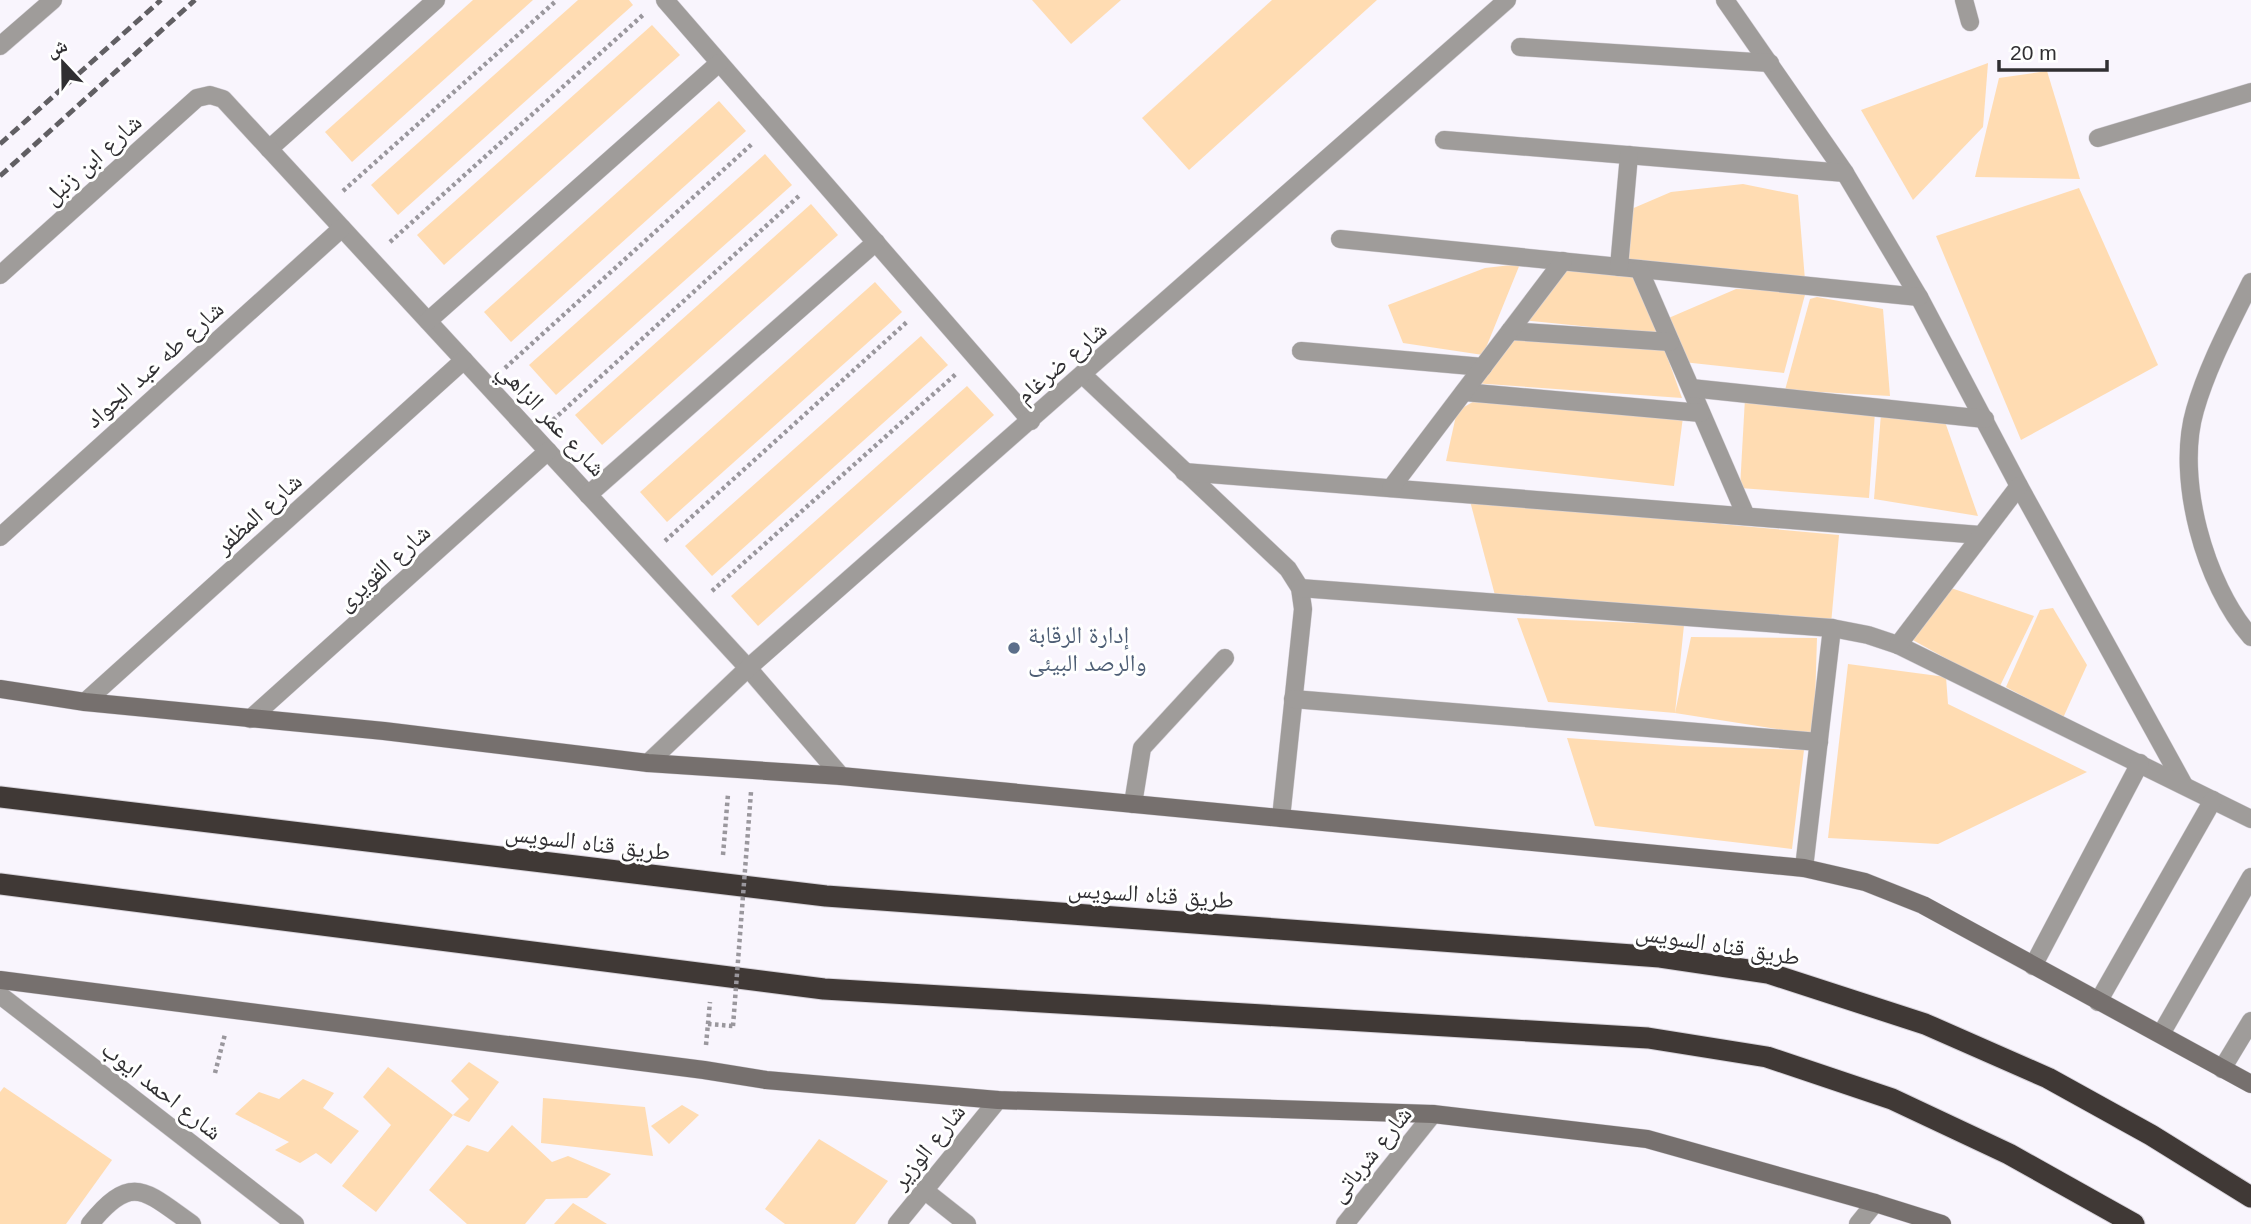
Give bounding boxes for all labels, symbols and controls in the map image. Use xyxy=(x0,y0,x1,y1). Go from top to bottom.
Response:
north arrow xyxy=(28,28,98,98)
scale bar xyxy=(1999,28,2108,72)
text: ش xyxy=(44,34,70,62)
text: 20 m xyxy=(2010,41,2057,64)
street label: شارع ابن زنبل xyxy=(37,108,148,211)
street label: شارع طه عبد الجواد xyxy=(79,295,230,435)
street label: شارع ضرغام xyxy=(1010,315,1114,411)
street label: شارع عمر الزاهي xyxy=(488,357,612,486)
street label: شارع المظفر xyxy=(208,467,308,561)
street label: شارع القويرى xyxy=(331,518,437,617)
place label: إدارة الرقابة والرصد البيئى xyxy=(1028,621,1147,677)
marker: إدارة الرقابة والرصد البيئى xyxy=(1006,640,1022,656)
street label: طريق قناه السويس xyxy=(504,818,672,867)
street label: طريق قناه السويس xyxy=(1067,875,1235,914)
street label: طريق قناه السويس xyxy=(1634,918,1802,971)
street label: شارع احمد ايوب xyxy=(95,1035,227,1147)
street label: شارع الوزير xyxy=(885,1098,972,1196)
street label: شارع شرباتى xyxy=(1323,1101,1418,1209)

